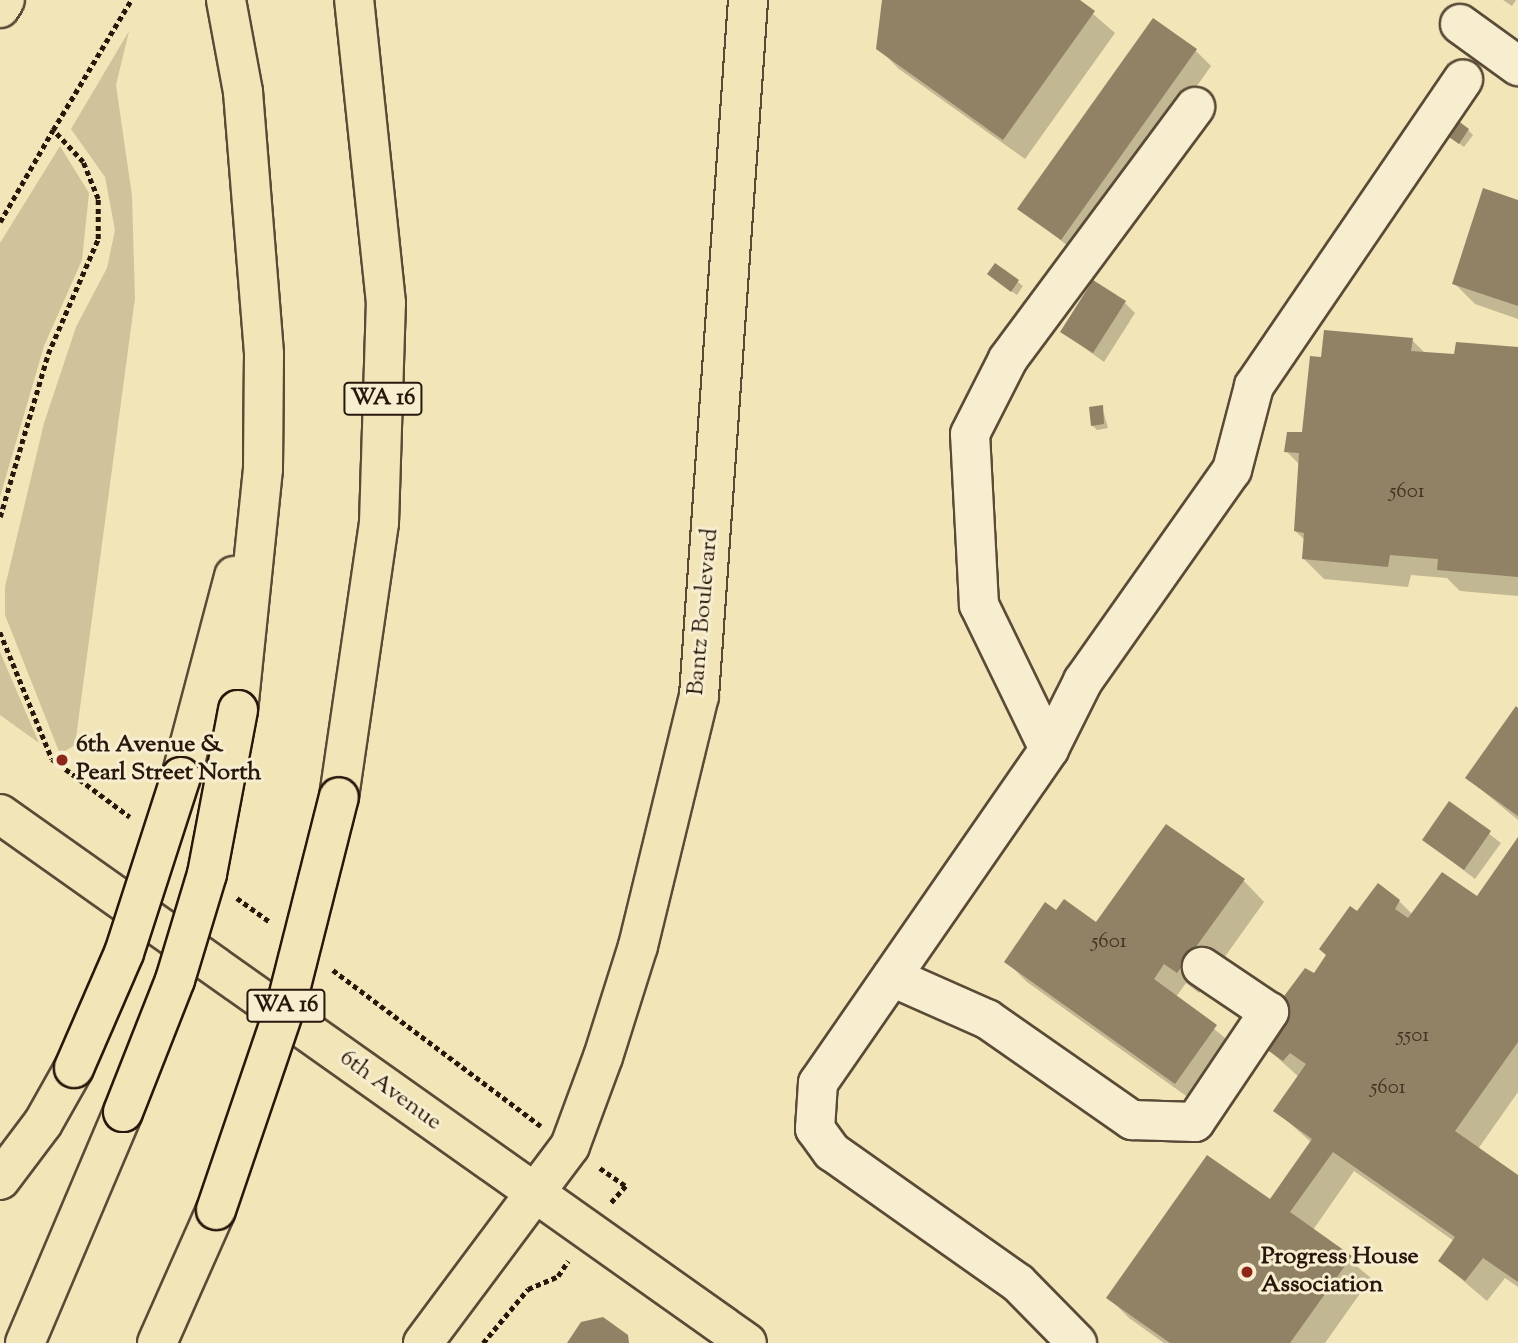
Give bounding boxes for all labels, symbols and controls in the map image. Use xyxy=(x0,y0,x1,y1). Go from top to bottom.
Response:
road number: WA 16 xyxy=(343,380,423,418)
house number: 5601 xyxy=(1389,479,1425,505)
street label: Bantz Boulevard xyxy=(682,527,726,697)
place label: 6th Avenue & Pearl Street North xyxy=(76,732,261,788)
marker: 6th Avenue & Pearl Street North xyxy=(54,752,70,768)
house number: 5601 xyxy=(1091,929,1127,955)
road number: WA 16 xyxy=(246,987,326,1026)
house number: 5501 xyxy=(1397,1023,1429,1049)
street label: 6th Avenue xyxy=(333,1044,447,1138)
house number: 5601 xyxy=(1370,1075,1406,1101)
place label: Progress House Association xyxy=(1261,1244,1419,1300)
marker: Progress House Association xyxy=(1239,1264,1255,1280)

